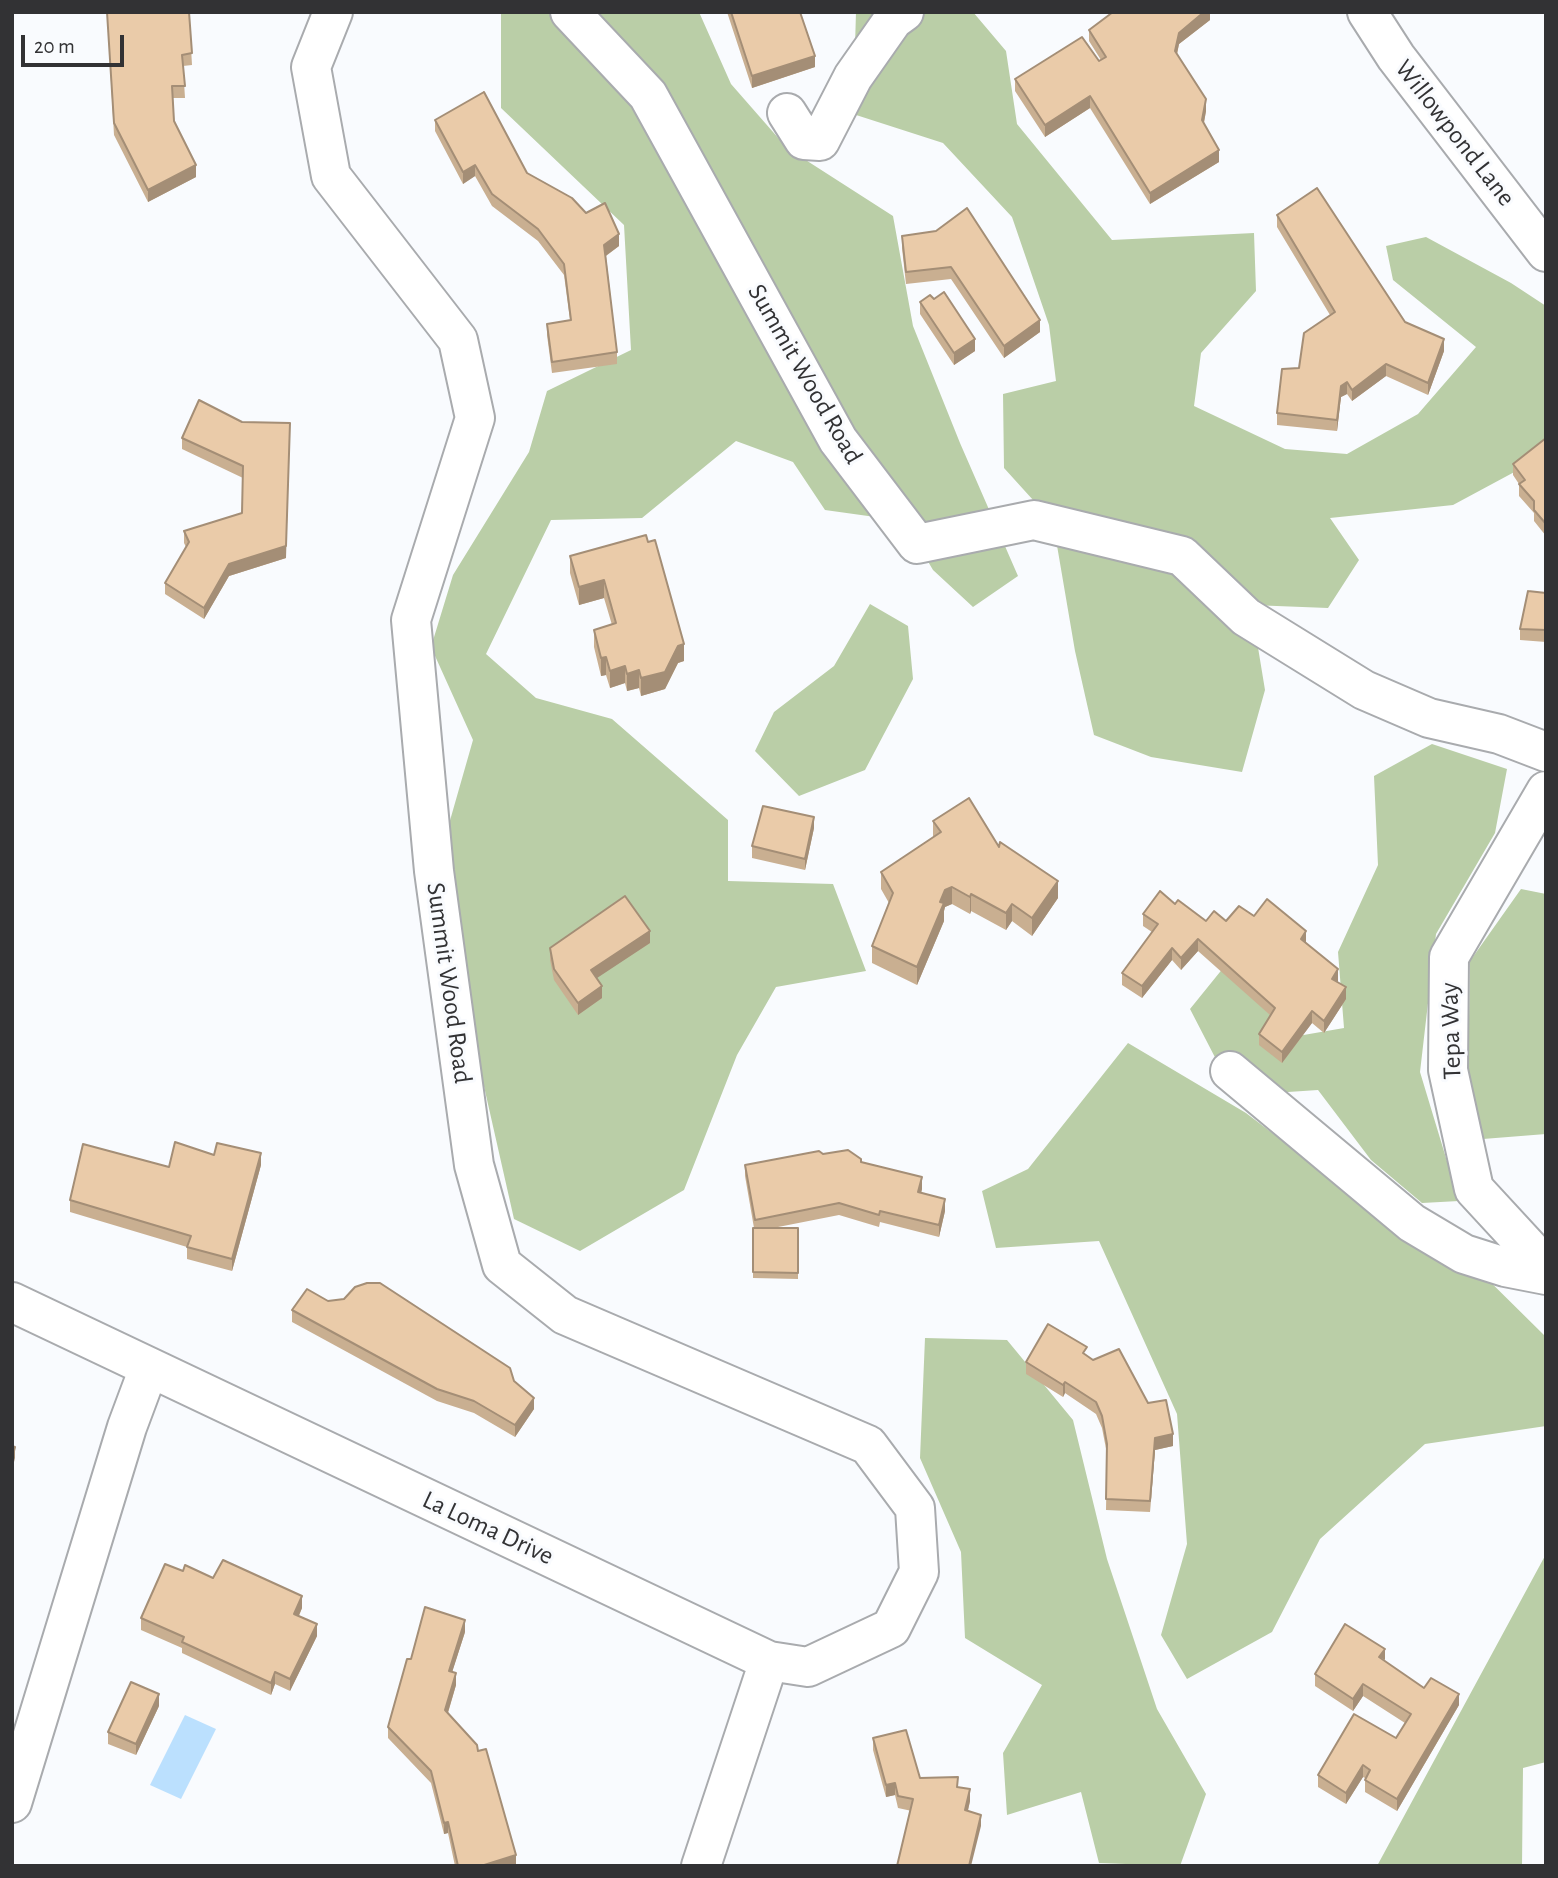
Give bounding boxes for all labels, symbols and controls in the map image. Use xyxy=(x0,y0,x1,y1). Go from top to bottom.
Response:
scale bar xyxy=(24,21,128,65)
text: 20 m xyxy=(34,36,75,57)
street label: Willowpond Lane xyxy=(1388,54,1522,212)
street label: Summit Wood Road xyxy=(741,278,869,470)
street label: Summit Wood Road xyxy=(419,881,479,1085)
street label: Tepa Way xyxy=(1434,982,1468,1080)
street label: La Loma Drive xyxy=(417,1484,559,1572)

